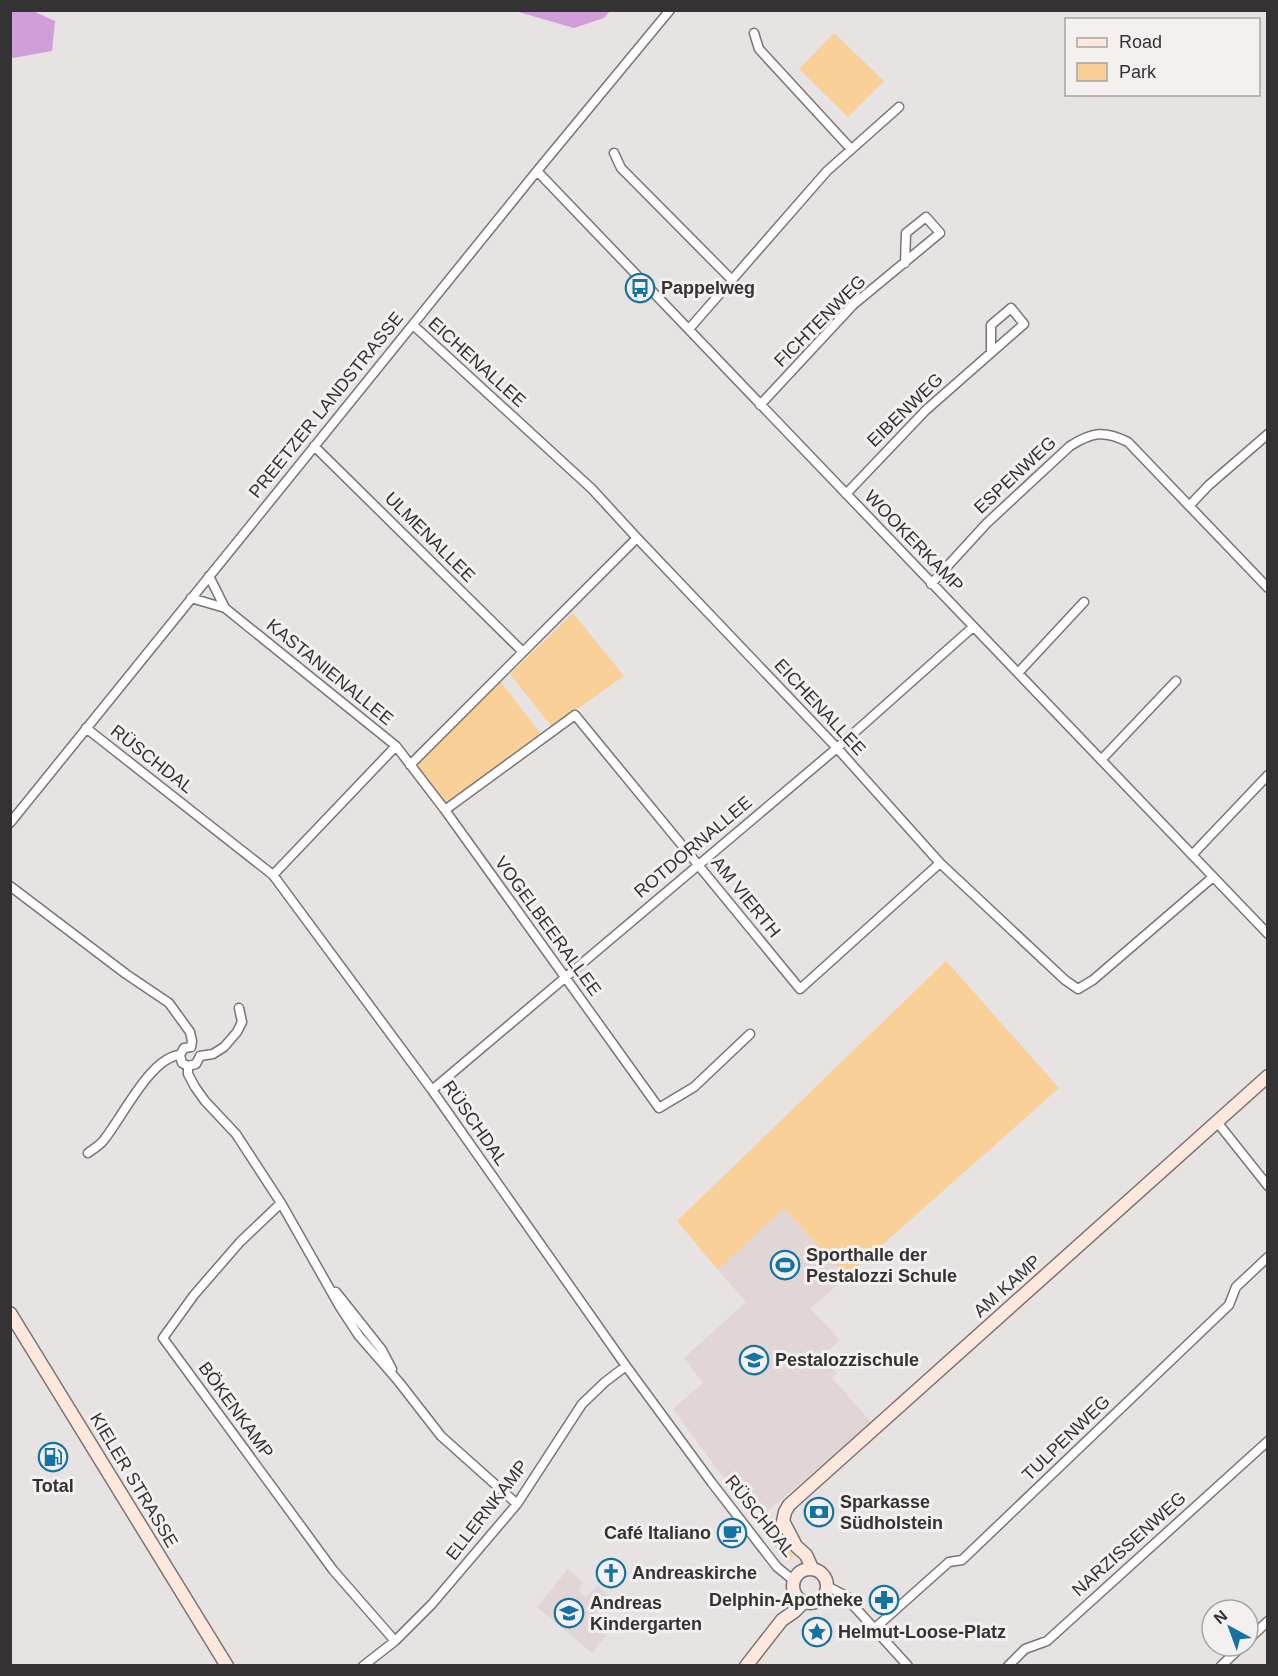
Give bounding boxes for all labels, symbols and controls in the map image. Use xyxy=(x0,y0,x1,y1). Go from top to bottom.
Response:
legend xyxy=(1065,18,1260,96)
text: Road xyxy=(1119,32,1162,52)
text: Park xyxy=(1119,62,1157,82)
street label: FICHTENWEG xyxy=(770,271,870,371)
bus stop icon: Pappelweg xyxy=(624,272,656,304)
place label: Pappelweg xyxy=(661,278,755,298)
street label: PREETZER LANDSTRASSE xyxy=(245,308,407,502)
street label: EICHENALLEE xyxy=(424,313,530,411)
street label: EIBENWEG xyxy=(863,369,947,451)
street label: ESPENWEG xyxy=(970,432,1060,518)
street label: WOOKERKAMP xyxy=(861,486,967,596)
street label: ULMENALLEE xyxy=(381,488,479,586)
street label: KASTANIENALLEE xyxy=(263,615,397,729)
street label: EICHENALLEE xyxy=(770,655,870,759)
street label: RÜSCHDAL xyxy=(107,721,197,797)
street label: ROTDORNALLEE xyxy=(630,792,756,902)
street label: VOGELBEERALLEE xyxy=(491,853,605,999)
street label: AM VIERTH xyxy=(707,853,785,941)
street label: RÜSCHDAL xyxy=(438,1077,512,1169)
place label: Sporthalle der Pestalozzi Schule xyxy=(806,1245,957,1286)
sports icon: Sporthalle der Pestalozzi Schule xyxy=(769,1249,801,1281)
street label: AM KAMP xyxy=(969,1251,1045,1321)
school or university icon: Pestalozzischule xyxy=(738,1344,770,1376)
place label: Pestalozzischule xyxy=(775,1350,919,1370)
street label: BÖKENKAMP xyxy=(194,1358,278,1462)
street label: TULPENWEG xyxy=(1018,1391,1114,1485)
street label: KIELER STRASSE xyxy=(86,1409,182,1551)
fuel station icon: Total xyxy=(37,1441,69,1473)
street label: ELLERNKAMP xyxy=(442,1456,532,1564)
street label: RÜSCHDAL xyxy=(721,1471,799,1561)
place label: Total xyxy=(32,1476,74,1496)
street label: NARZISSENWEG xyxy=(1068,1488,1190,1600)
place label: Sparkasse Südholstein xyxy=(840,1492,943,1533)
bank icon: Sparkasse Südholstein xyxy=(803,1496,835,1528)
cafe icon: Café Italiano xyxy=(716,1517,748,1549)
place label: Café Italiano xyxy=(604,1523,711,1543)
church icon: Andreaskirche xyxy=(595,1557,627,1589)
place label: Andreaskirche xyxy=(632,1563,757,1583)
pharmacy icon: Delphin-Apotheke xyxy=(868,1584,900,1616)
place label: Delphin-Apotheke xyxy=(709,1590,863,1610)
place label: Andreas Kindergarten xyxy=(590,1593,702,1634)
school or university icon: Andreas Kindergarten xyxy=(553,1597,585,1629)
north arrow xyxy=(1200,1598,1260,1658)
text: N xyxy=(1211,1607,1230,1627)
place icon: Helmut-Loose-Platz xyxy=(801,1616,833,1648)
place label: Helmut-Loose-Platz xyxy=(838,1622,1006,1642)

